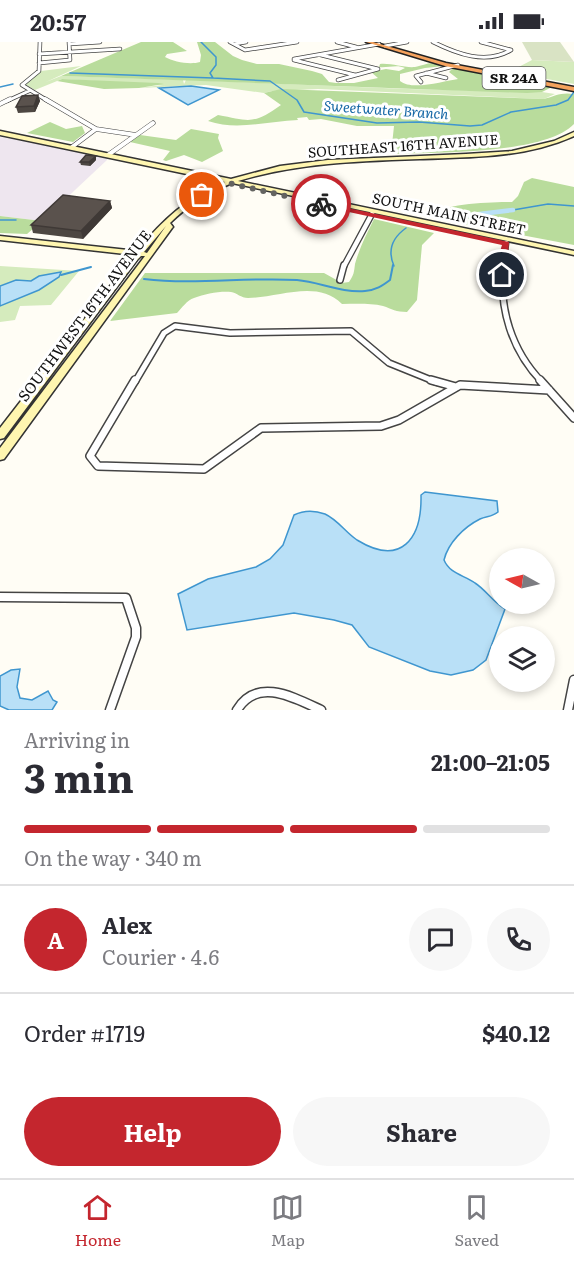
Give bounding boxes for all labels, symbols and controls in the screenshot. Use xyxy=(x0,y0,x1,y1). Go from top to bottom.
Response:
text: 20:57 xyxy=(30,5,86,38)
road number: SR 24A xyxy=(482,67,546,89)
water label: Sweetwater Branch xyxy=(323,95,450,123)
street label: SOUTHEAST 16TH AVENUE xyxy=(307,128,499,162)
pin xyxy=(176,169,227,220)
courier xyxy=(291,174,351,234)
icon: bag xyxy=(185,178,218,211)
street label: SOUTH MAIN STREET xyxy=(371,187,528,239)
icon: bike xyxy=(305,188,338,221)
street label: SOUTHWEST 16TH AVENUE xyxy=(11,224,156,406)
pin xyxy=(476,249,527,300)
icon: home xyxy=(485,258,518,291)
north arrow xyxy=(489,548,555,614)
map controls xyxy=(489,548,555,692)
button: layers xyxy=(489,626,555,692)
text: Arriving in xyxy=(24,724,130,754)
text: 21:00–21:05 xyxy=(431,745,550,778)
text: 3 min xyxy=(24,747,134,805)
text: On the way · 340 m xyxy=(24,842,202,872)
text: Alex xyxy=(102,908,152,941)
button: chat xyxy=(409,908,472,971)
button: phone xyxy=(487,908,550,971)
text: A xyxy=(47,923,64,956)
text: Courier · 4.6 xyxy=(102,941,219,971)
text: Order #1719 xyxy=(24,1016,145,1049)
text: $40.12 xyxy=(482,1016,550,1049)
button: Help xyxy=(24,1097,281,1166)
button: Share xyxy=(293,1097,550,1166)
tab: Home xyxy=(75,1191,121,1251)
tab: Map xyxy=(271,1191,305,1251)
tab: Saved xyxy=(455,1191,499,1251)

